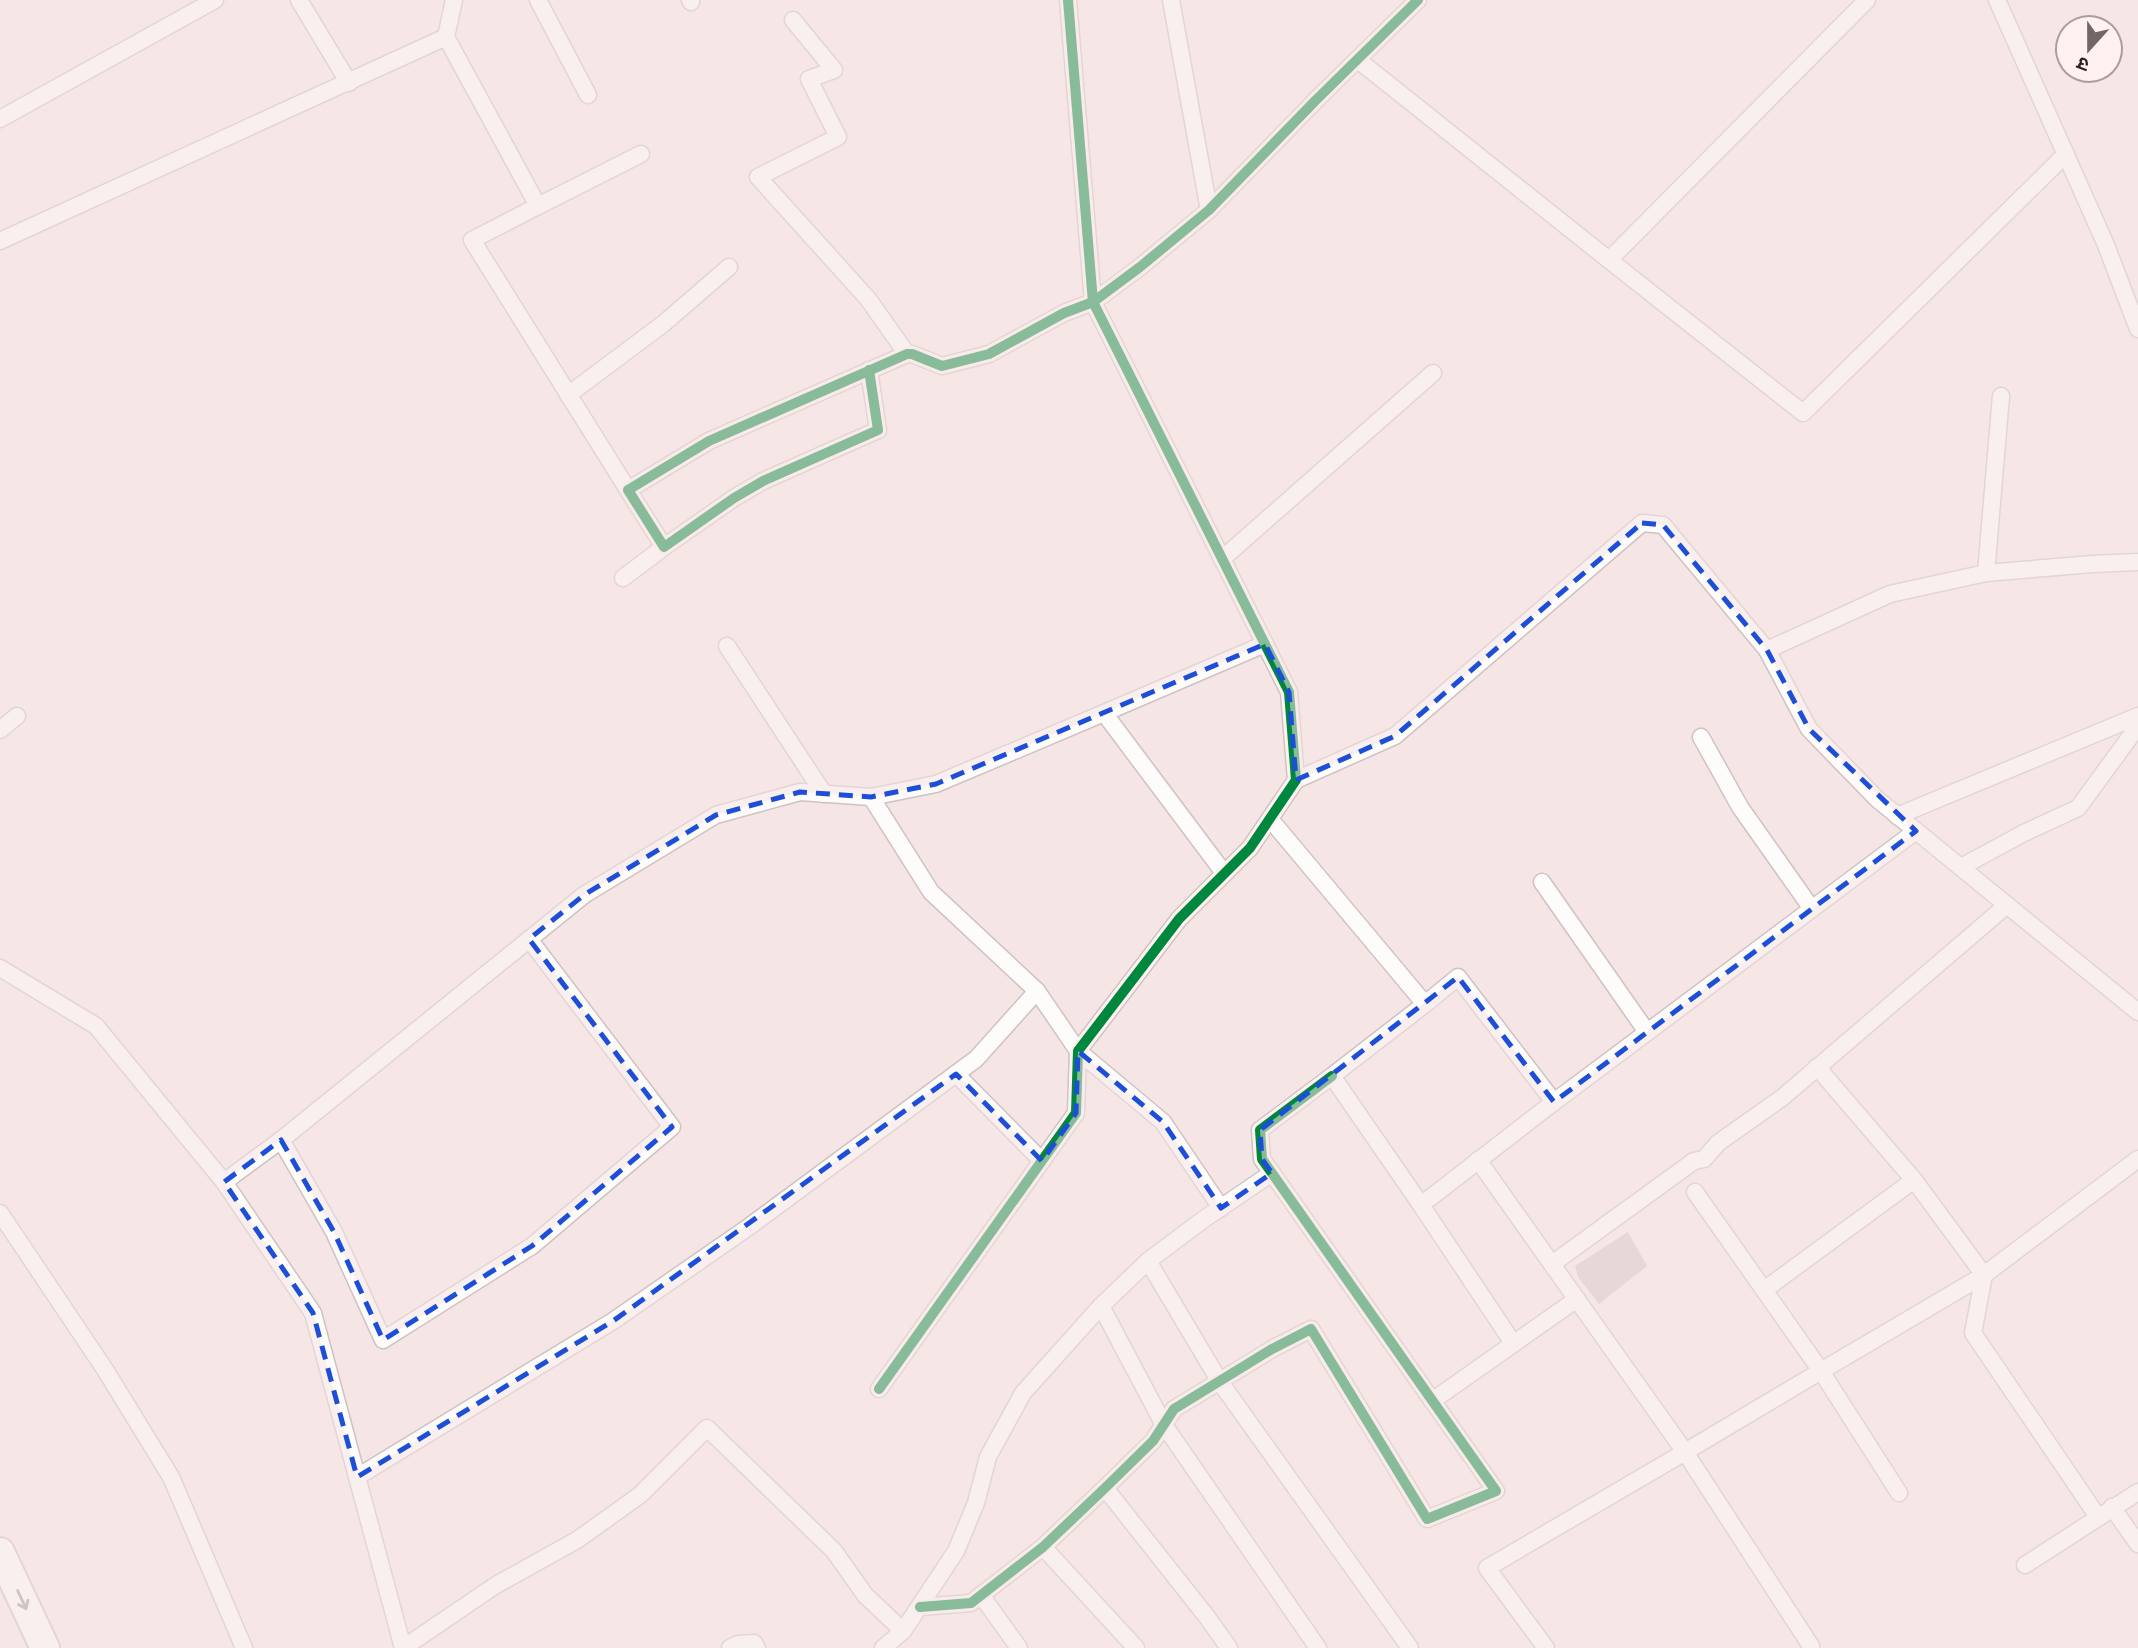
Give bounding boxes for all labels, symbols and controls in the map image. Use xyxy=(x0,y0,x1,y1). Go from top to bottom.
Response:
north arrow xyxy=(2054,14,2124,84)
text: उ xyxy=(2072,50,2093,79)
one-way arrow xyxy=(16,1589,29,1610)

